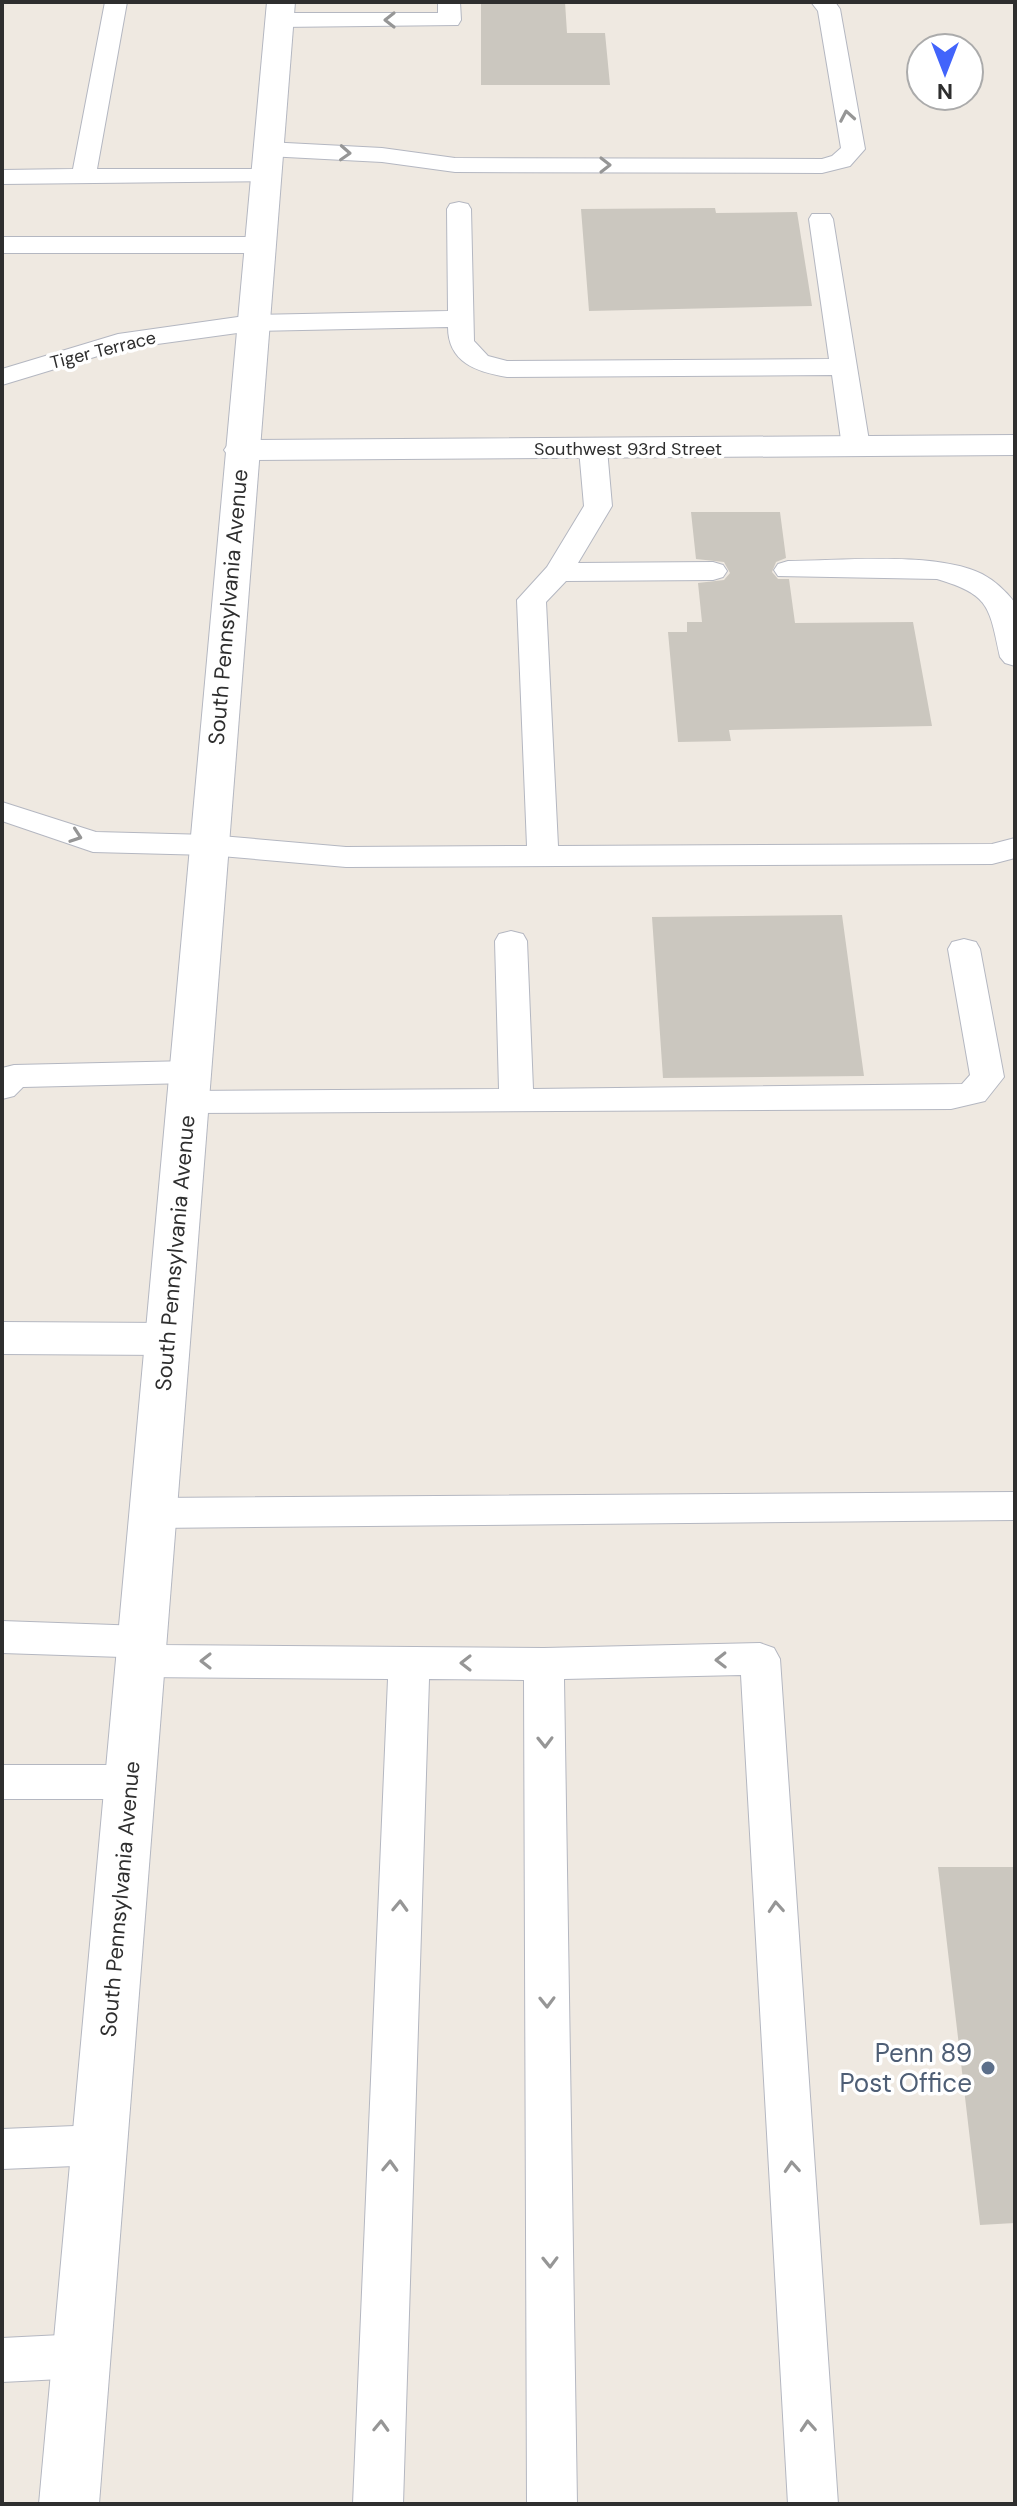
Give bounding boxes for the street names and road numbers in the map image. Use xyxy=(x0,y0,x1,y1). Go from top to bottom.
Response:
street label: Tiger Terrace xyxy=(48,325,158,375)
street label: Southwest 93rd Street xyxy=(534,437,722,461)
street label: South Pennsylvania Avenue xyxy=(201,468,255,746)
street label: South Pennsylvania Avenue xyxy=(148,1114,202,1392)
street label: South Pennsylvania Avenue xyxy=(93,1760,147,2038)

